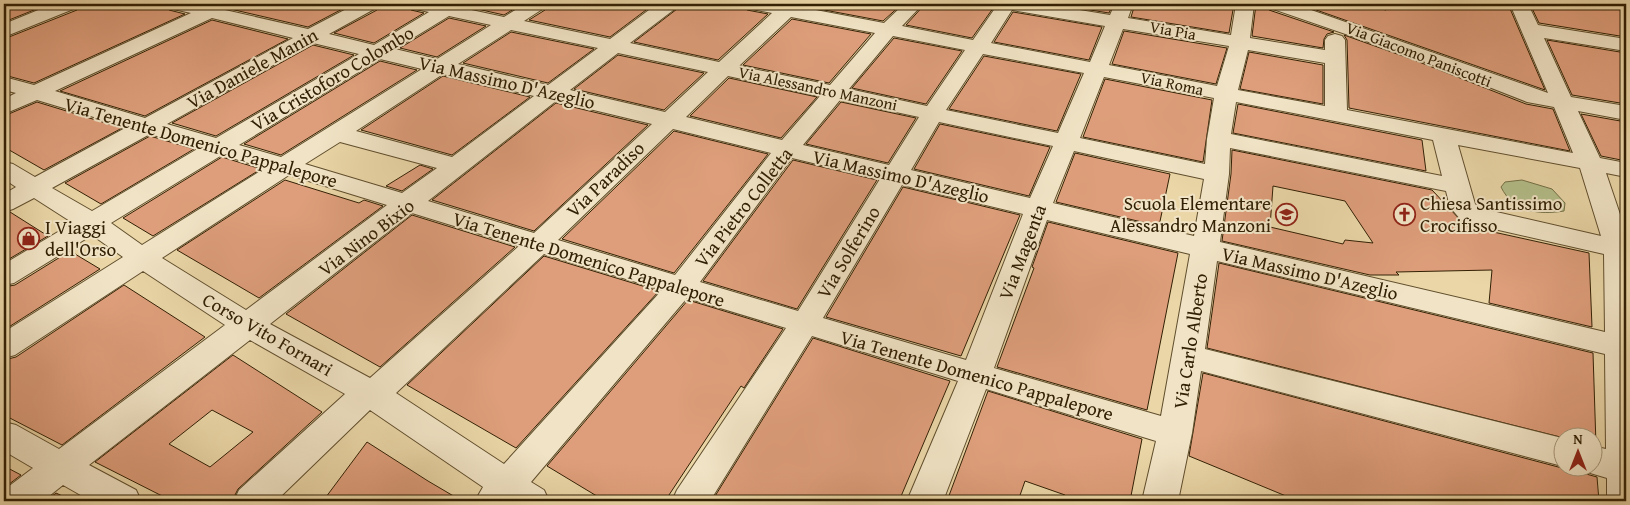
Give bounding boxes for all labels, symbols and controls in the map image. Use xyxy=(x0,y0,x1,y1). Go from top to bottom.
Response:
street label: Via Pia xyxy=(1148,14,1199,46)
street label: Via Giacomo Paniscotti xyxy=(1343,15,1496,93)
street label: Via Cristoforo Colombo xyxy=(245,18,419,138)
street label: Via Daniele Manin xyxy=(181,20,323,116)
street label: Via Massimo D'Azeglio xyxy=(416,48,598,116)
street label: Via Alessandro Manzoni xyxy=(736,59,900,117)
street label: Via Roma xyxy=(1138,65,1206,101)
street label: Via Tenente Domenico Pappalepore xyxy=(61,90,341,195)
street label: Via Paradiso xyxy=(559,134,651,224)
street label: Via Pietro Colletta xyxy=(687,141,799,273)
street label: Via Massimo D'Azeglio xyxy=(810,142,992,210)
place label: Scuola Elementare Alessandro Manzoni xyxy=(1110,189,1271,239)
place label: Chiesa Santissimo Crocifisso xyxy=(1420,189,1563,239)
street label: Via Nino Bixio xyxy=(312,191,420,283)
street label: Via Solferino xyxy=(809,200,887,304)
street label: Via Magenta xyxy=(991,200,1053,304)
school or university icon: Scuola Elementare Alessandro Manzoni xyxy=(1275,202,1299,226)
church icon: Chiesa Santissimo Crocifisso xyxy=(1392,202,1416,226)
street label: Via Tenente Domenico Pappalepore xyxy=(450,204,729,314)
place label: I Viaggi dell'Orso xyxy=(45,213,116,263)
shop icon: I Viaggi dell'Orso xyxy=(17,226,41,250)
street label: Via Massimo D'Azeglio xyxy=(1219,239,1401,307)
street label: Via Carlo Alberto xyxy=(1165,271,1215,411)
street label: Corso Vito Fornari xyxy=(198,285,338,383)
street label: Via Tenente Domenico Pappalepore xyxy=(837,323,1117,428)
north arrow xyxy=(1552,428,1602,478)
text: N xyxy=(1573,429,1583,449)

